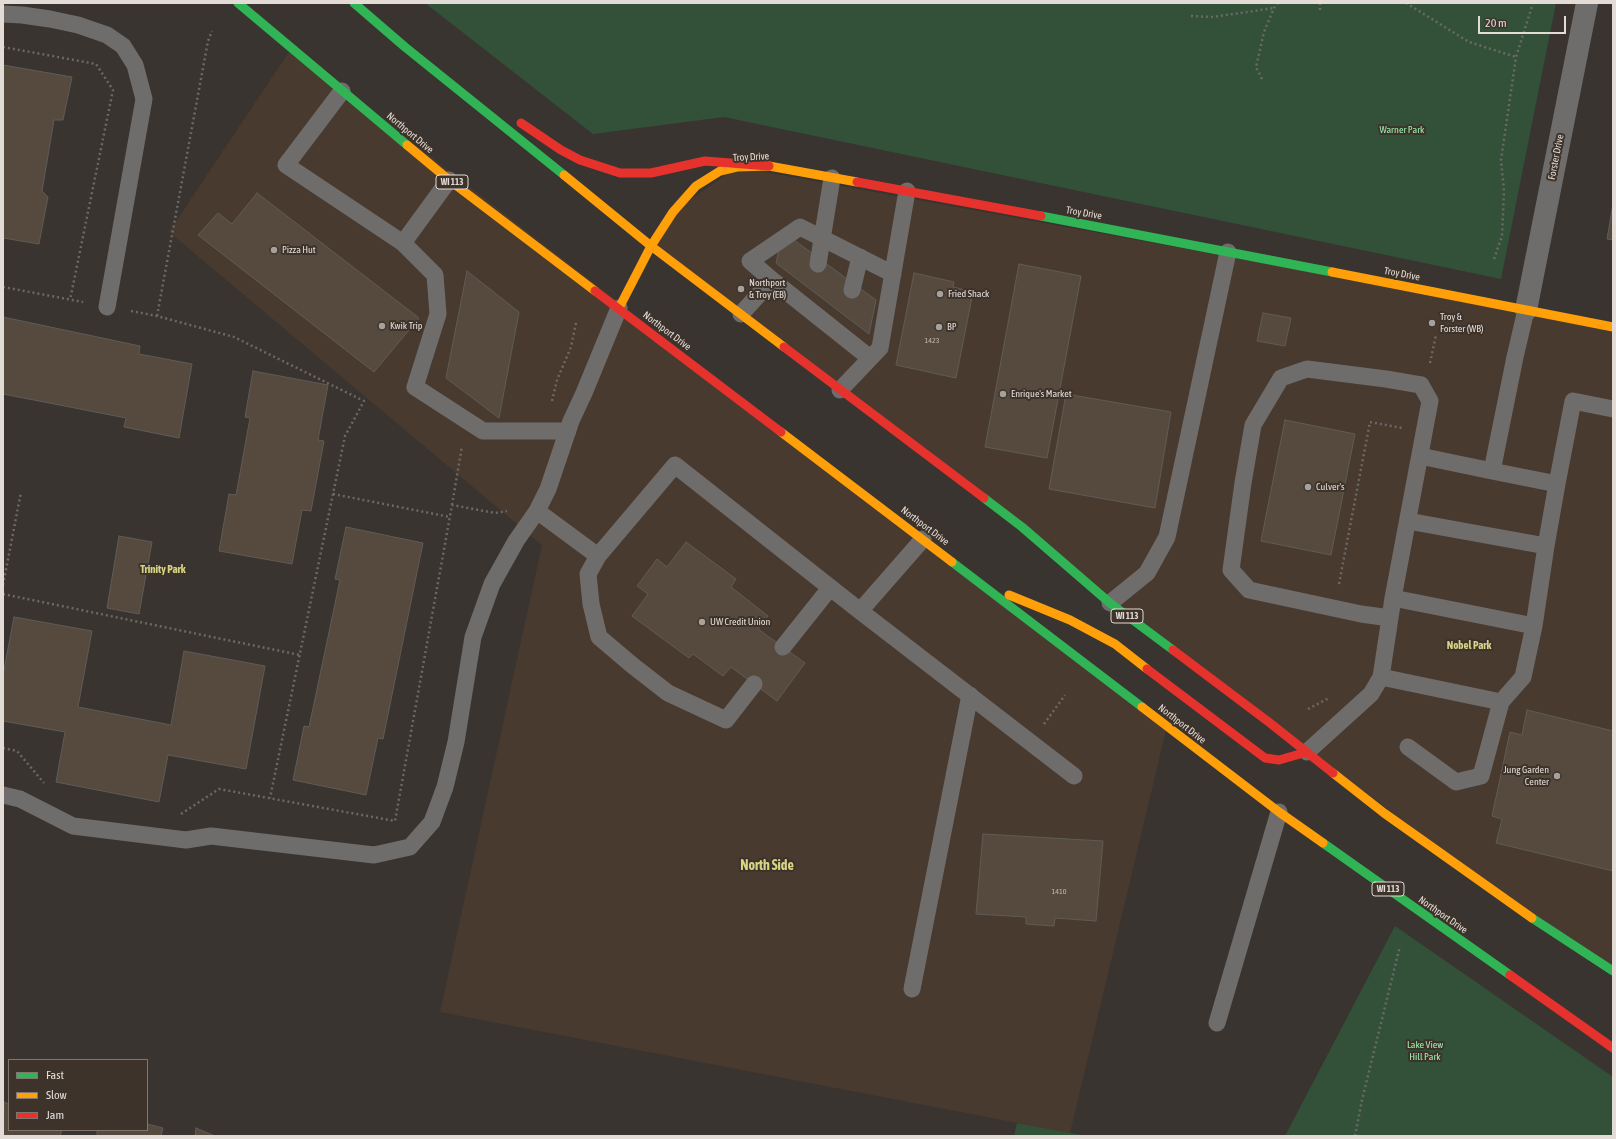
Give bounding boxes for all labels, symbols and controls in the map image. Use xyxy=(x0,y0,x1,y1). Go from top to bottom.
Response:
scale bar xyxy=(1480,8,1568,34)
text: 20 m xyxy=(1485,16,1507,30)
street label: Northport Drive xyxy=(384,110,436,156)
park label: Warner Park xyxy=(1380,124,1424,136)
street label: Forster Drive xyxy=(1546,133,1566,181)
street label: Troy Drive xyxy=(733,150,769,164)
road number: WI 113 xyxy=(436,175,468,189)
street label: Troy Drive xyxy=(1065,204,1103,222)
place label: Pizza Hut xyxy=(282,244,316,256)
marker: Pizza Hut xyxy=(269,245,279,255)
street label: Troy Drive xyxy=(1383,265,1421,283)
place label: Northport & Troy (EB) xyxy=(749,277,786,300)
marker: Northport & Troy (EB) xyxy=(736,284,746,294)
place label: Fried Shack xyxy=(948,288,989,300)
marker: Fried Shack xyxy=(935,289,945,299)
street label: Northport Drive xyxy=(641,309,693,353)
place label: Troy & Forster (WB) xyxy=(1440,311,1483,334)
marker: Troy & Forster (WB) xyxy=(1427,318,1437,328)
place label: Kwik Trip xyxy=(390,320,422,332)
marker: Kwik Trip xyxy=(377,321,387,331)
place label: BP xyxy=(947,321,957,333)
marker: BP xyxy=(934,322,944,332)
house number: 1423 xyxy=(924,335,940,345)
place label: Enrique's Market xyxy=(1011,388,1072,400)
marker: Enrique's Market xyxy=(998,389,1008,399)
place label: Culver's xyxy=(1316,481,1345,493)
marker: Culver's xyxy=(1303,482,1313,492)
street label: Northport Drive xyxy=(899,504,951,548)
district label: Trinity Park xyxy=(140,563,186,577)
road number: WI 113 xyxy=(1111,609,1143,623)
place label: UW Credit Union xyxy=(710,616,770,628)
marker: UW Credit Union xyxy=(697,617,707,627)
district label: Nobel Park xyxy=(1447,639,1491,653)
street label: Northport Drive xyxy=(1156,702,1208,746)
place label: Jung Garden Center xyxy=(1503,764,1549,788)
marker: Jung Garden Center xyxy=(1552,771,1562,781)
district label: North Side xyxy=(740,858,794,874)
road number: WI 113 xyxy=(1372,882,1404,896)
house number: 1410 xyxy=(1051,886,1067,896)
street label: Northport Drive xyxy=(1416,894,1470,936)
park label: Lake View Hill Park xyxy=(1407,1039,1443,1062)
legend xyxy=(8,1059,148,1131)
text: Fast xyxy=(46,1068,64,1082)
text: Slow xyxy=(46,1088,67,1102)
text: Jam xyxy=(46,1108,64,1122)

